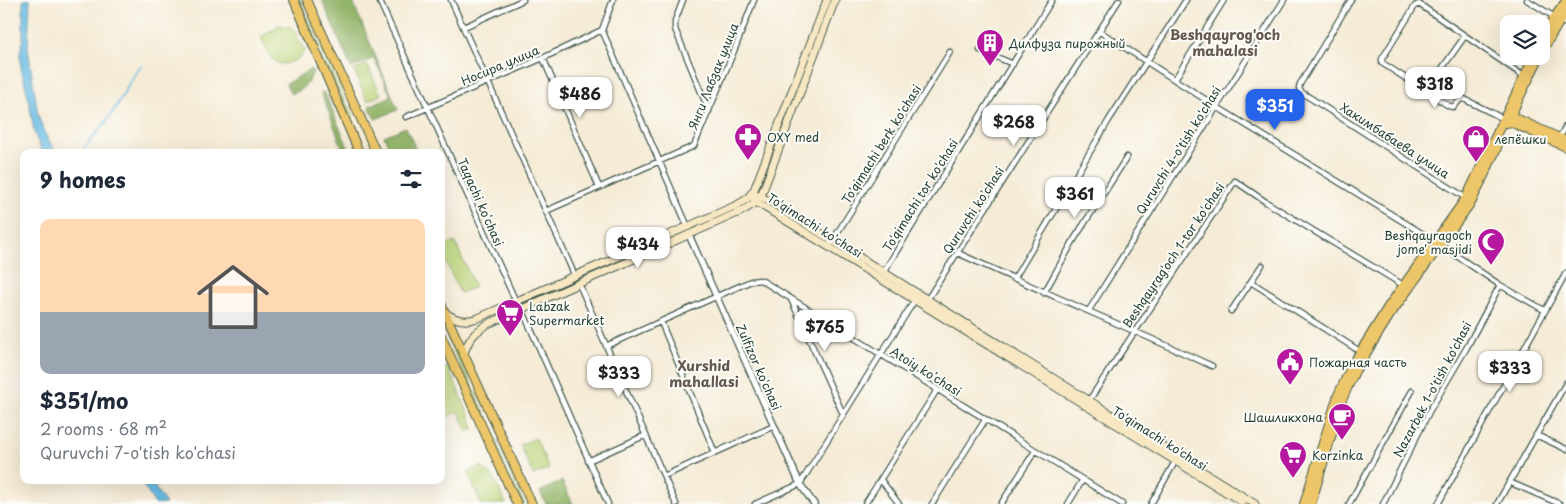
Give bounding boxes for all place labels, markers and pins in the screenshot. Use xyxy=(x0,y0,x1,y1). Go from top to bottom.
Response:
building icon: Дилфуза пирожный xyxy=(975,28,1005,67)
place label: Дилфуза пирожный xyxy=(1008,34,1126,52)
pin: $318 xyxy=(1405,66,1465,109)
pin: $486 xyxy=(550,76,610,119)
pin: $351 xyxy=(1245,88,1305,131)
pin: $268 xyxy=(984,104,1044,147)
pharmacy icon: OXY med xyxy=(733,122,763,161)
shop icon: лепёшки xyxy=(1461,124,1491,163)
place label: OXY med xyxy=(767,128,819,146)
place label: лепёшки xyxy=(1494,130,1546,148)
pin: $361 xyxy=(1045,176,1105,219)
pin: $434 xyxy=(608,226,668,269)
place label: Beshqayragoch jome' masjidi xyxy=(1384,226,1472,258)
mosque icon: Beshqayragoch jome' masjidi xyxy=(1476,227,1506,266)
place label: Labzak Supermarket xyxy=(529,297,604,329)
supermarket icon: Labzak Supermarket xyxy=(495,298,525,337)
pin: $765 xyxy=(795,310,855,352)
public building icon: Пожарная часть xyxy=(1275,347,1305,386)
pin: $333 xyxy=(1480,350,1540,393)
place label: Пожарная часть xyxy=(1309,353,1407,371)
pin: $333 xyxy=(589,356,649,398)
cafe icon: Шашликхона xyxy=(1327,402,1357,441)
place label: Шашликхона xyxy=(1244,408,1324,426)
supermarket icon: Korzinka xyxy=(1278,440,1308,479)
place label: Korzinka xyxy=(1312,446,1364,464)

